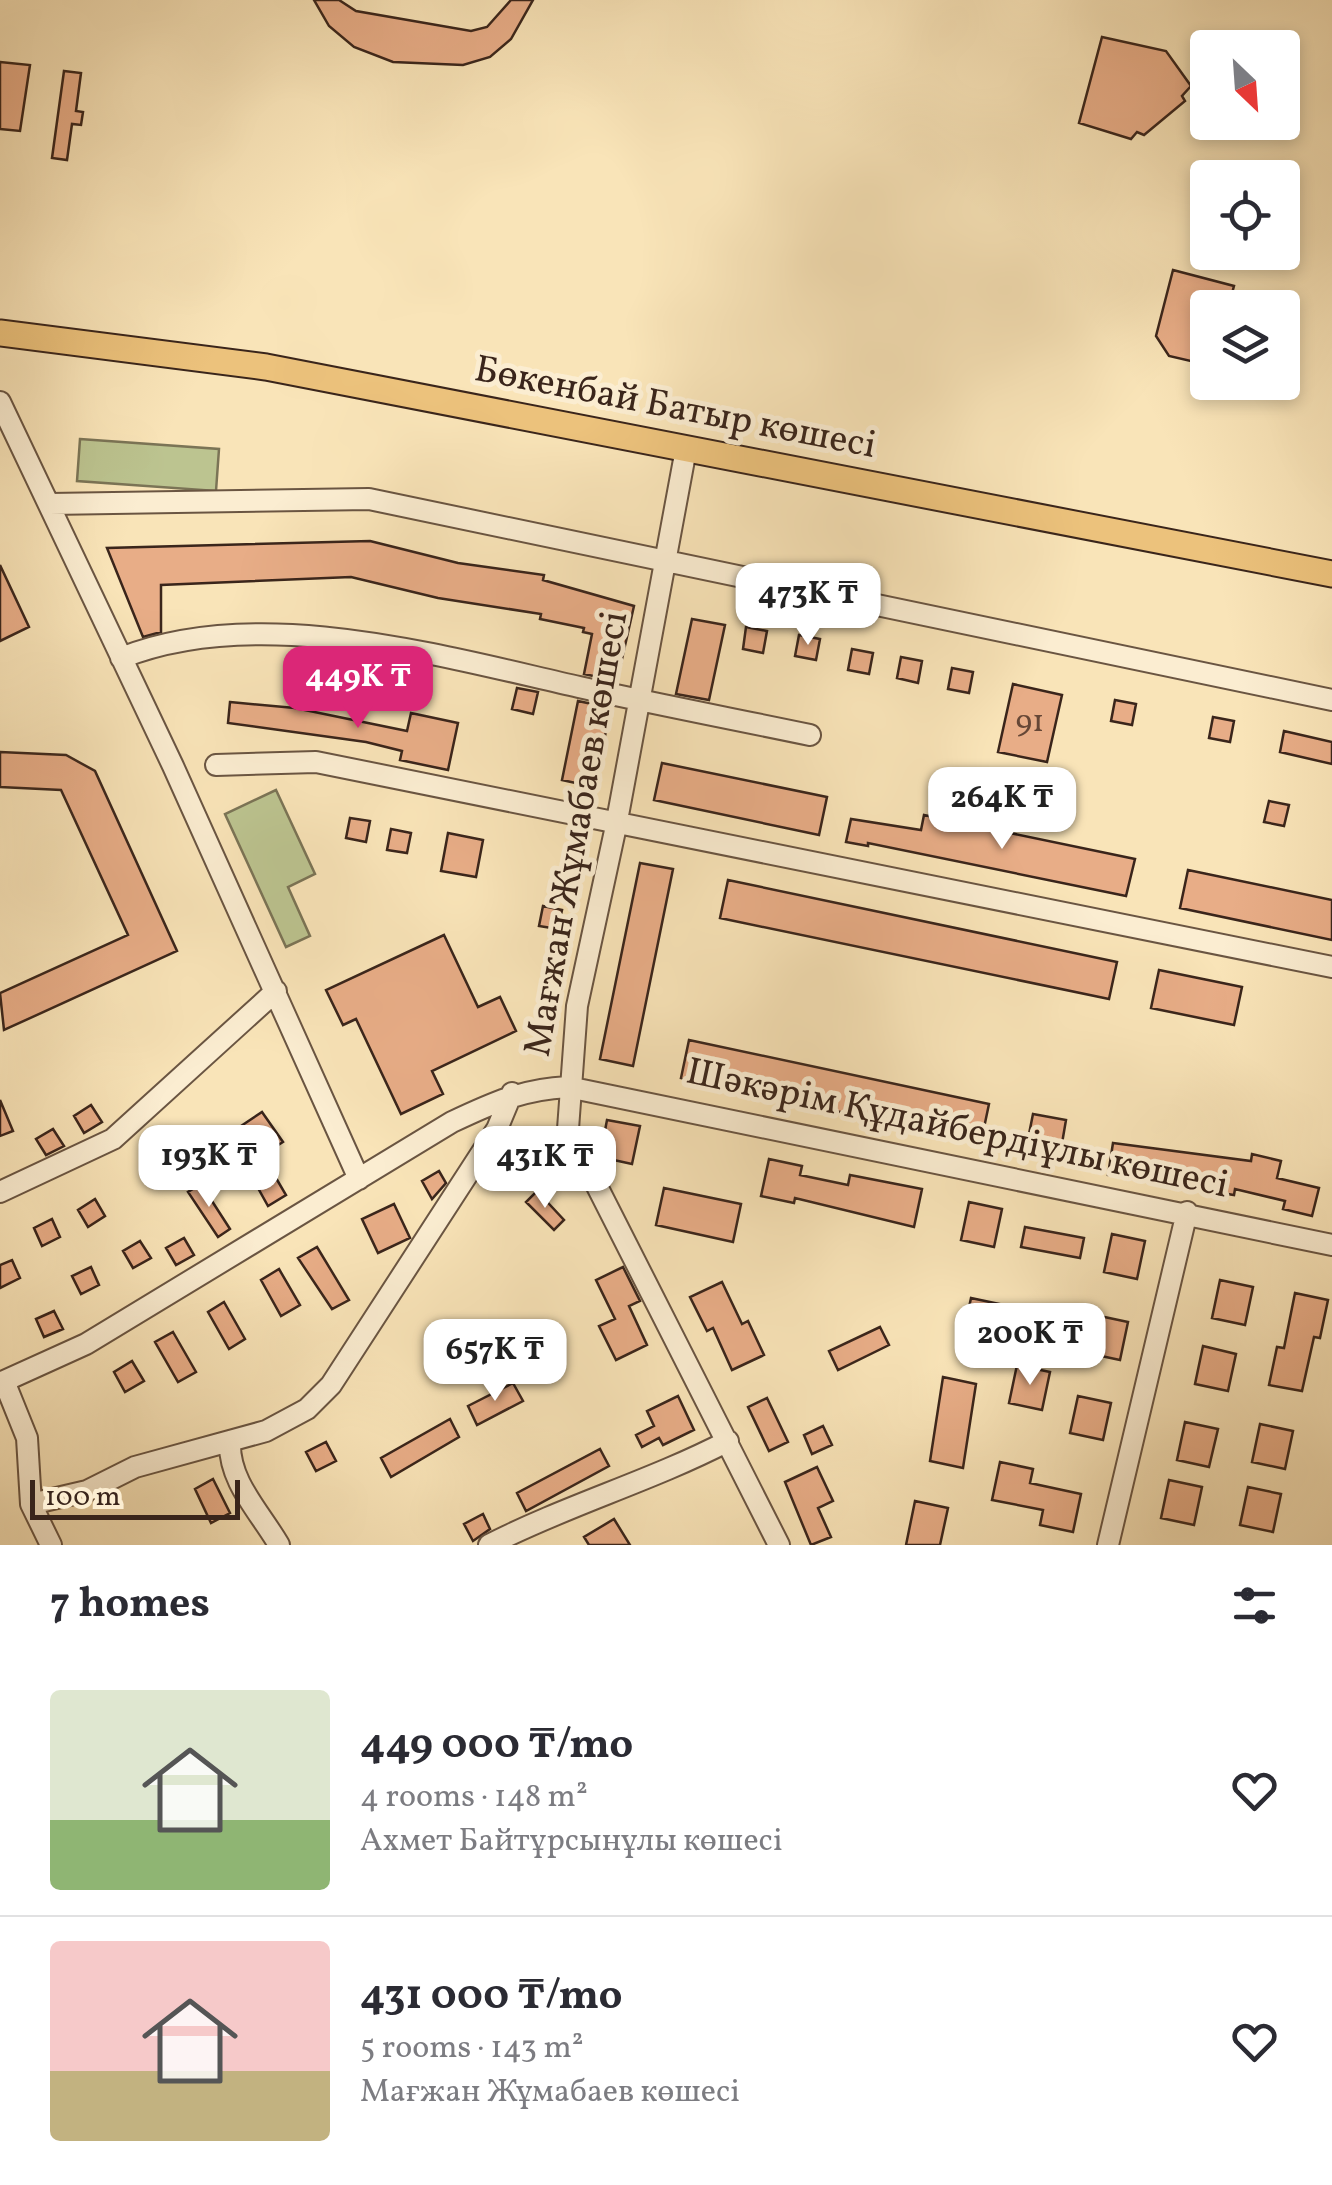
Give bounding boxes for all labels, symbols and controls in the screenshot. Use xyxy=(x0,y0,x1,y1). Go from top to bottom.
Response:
north arrow xyxy=(1190,30,1300,140)
map controls xyxy=(1190,30,1300,400)
button: locate xyxy=(1190,160,1300,270)
button: layers xyxy=(1190,290,1300,400)
street label: Бөкенбай Батыр көшесі xyxy=(470,344,880,474)
pin: 473K ₸ xyxy=(727,563,889,648)
text: 473K ₸ xyxy=(758,573,858,617)
street label: Мағжан Жұмабаев көшесі xyxy=(513,607,643,1061)
pin: 449K ₸ xyxy=(277,646,439,731)
text: 449K ₸ xyxy=(305,656,411,700)
house number: 91 xyxy=(1015,701,1045,745)
pin: 264K ₸ xyxy=(921,767,1083,852)
text: 264K ₸ xyxy=(950,777,1054,821)
street label: Шәкәрім Құдайбердіұлы көшесі xyxy=(681,1047,1233,1213)
pin: 193K ₸ xyxy=(128,1125,290,1210)
pin: 431K ₸ xyxy=(464,1126,626,1211)
text: 193K ₸ xyxy=(160,1135,258,1179)
text: 431K ₸ xyxy=(496,1136,594,1180)
pin: 200K ₸ xyxy=(949,1303,1111,1388)
text: 200K ₸ xyxy=(977,1313,1083,1357)
pin: 657K ₸ xyxy=(414,1319,576,1404)
text: 657K ₸ xyxy=(446,1329,544,1373)
scale bar xyxy=(30,1475,240,1520)
text: 100 m xyxy=(45,1478,120,1517)
text: 7 homes xyxy=(50,1576,210,1635)
icon: filters xyxy=(1227,1578,1282,1633)
text: 449 000 ₸/mo xyxy=(360,1717,633,1776)
icon: home xyxy=(130,1730,250,1850)
icon: heart xyxy=(1227,1763,1282,1818)
text: 4 rooms · 148 m² xyxy=(360,1776,588,1820)
text: Ахмет Байтұрсынұлы көшесі xyxy=(360,1820,783,1864)
text: 431 000 ₸/mo xyxy=(360,1968,623,2027)
icon: home xyxy=(130,1981,250,2101)
icon: heart xyxy=(1227,2014,1282,2069)
text: 5 rooms · 143 m² xyxy=(360,2027,584,2071)
text: Мағжан Жұмабаев көшесі xyxy=(360,2071,740,2115)

